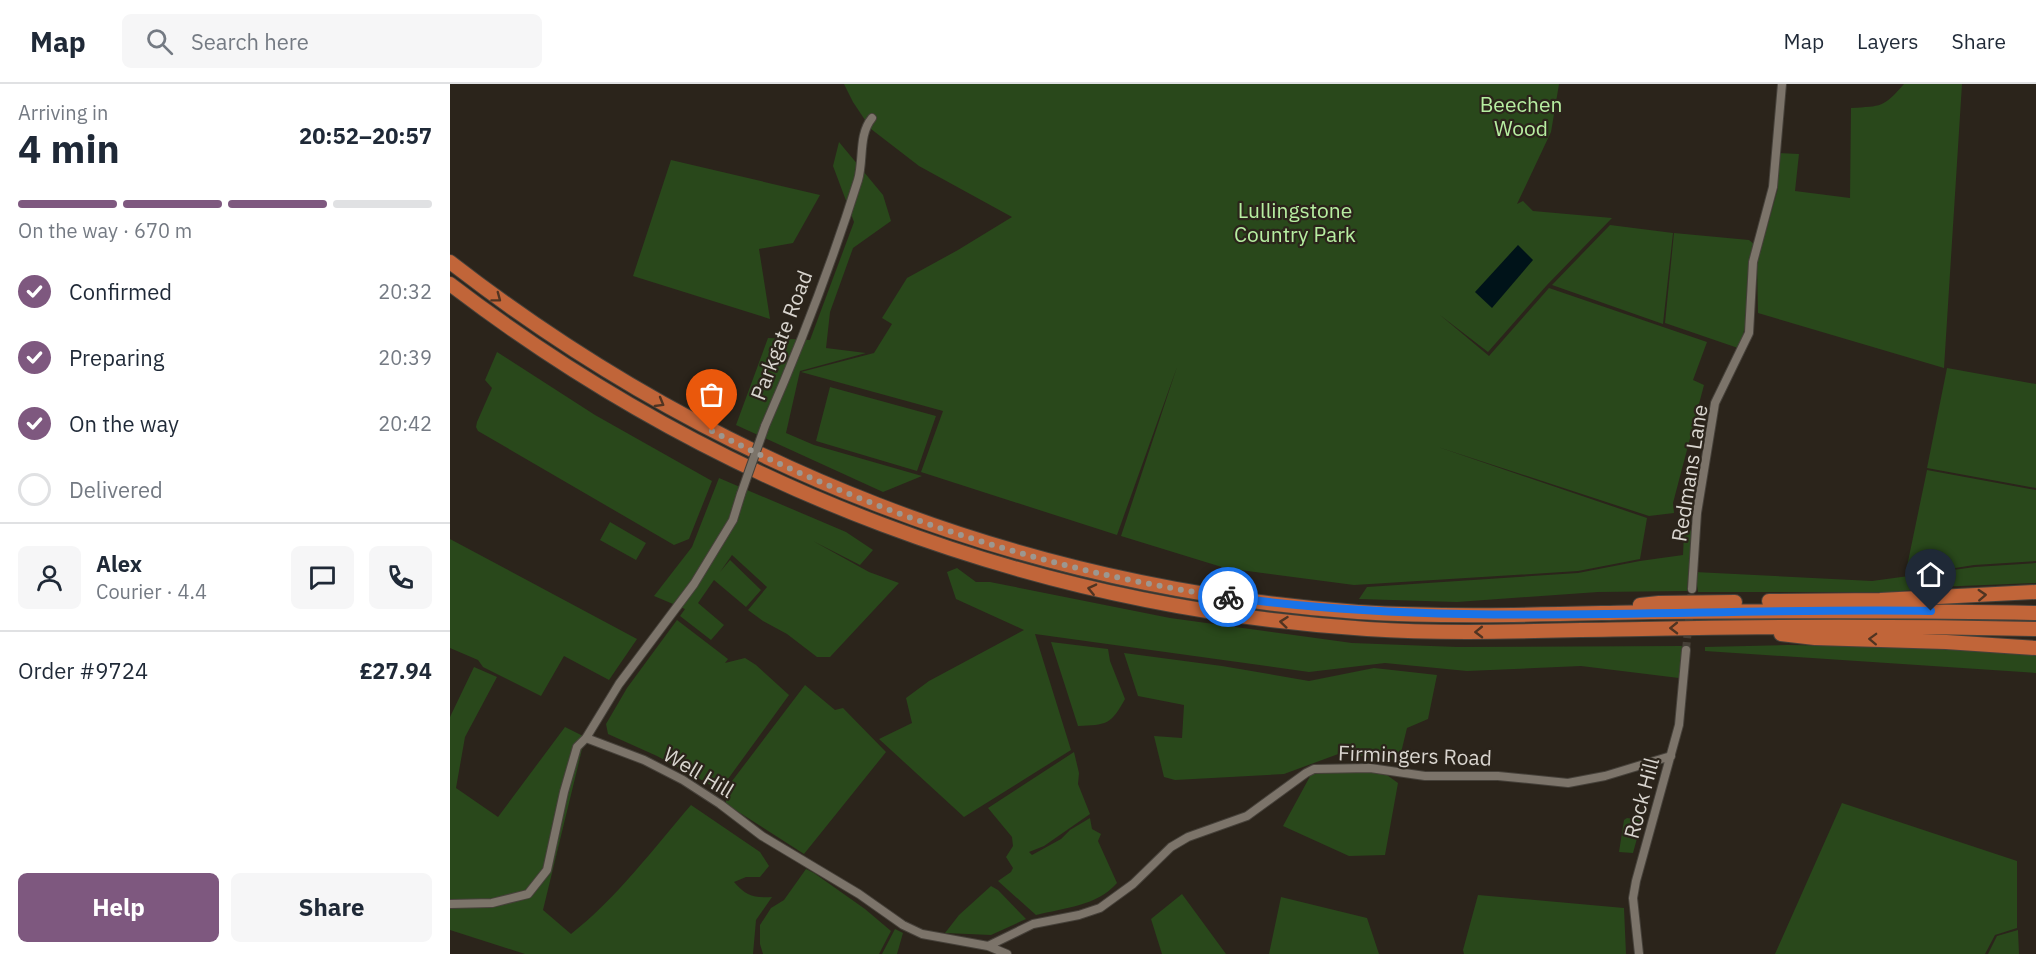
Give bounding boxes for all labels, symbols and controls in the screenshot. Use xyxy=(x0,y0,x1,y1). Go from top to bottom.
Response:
search box xyxy=(122,14,542,68)
text: Map xyxy=(30,23,86,60)
icon: search xyxy=(143,25,176,58)
text: Search here xyxy=(191,27,309,56)
text: Map xyxy=(1784,27,1824,55)
text: Layers xyxy=(1857,27,1919,55)
text: Share xyxy=(1952,27,2006,55)
park label: Beechen Wood xyxy=(1480,90,1562,142)
text: Arriving in xyxy=(18,99,108,126)
text: 20:52–20:57 xyxy=(299,121,432,150)
text: 4 min xyxy=(18,123,120,174)
park label: Lullingstone Country Park xyxy=(1234,196,1356,248)
text: On the way · 670 m xyxy=(18,217,192,244)
street label: Parkgate Road xyxy=(743,266,819,404)
icon: check xyxy=(18,275,51,308)
text: Confirmed xyxy=(69,277,172,306)
text: 20:32 xyxy=(378,278,432,305)
one-way arrow xyxy=(490,291,501,302)
icon: check xyxy=(18,341,51,374)
text: Preparing xyxy=(69,343,164,372)
text: 20:39 xyxy=(378,344,432,371)
pin xyxy=(686,369,737,431)
icon: bag xyxy=(695,378,728,411)
one-way arrow xyxy=(654,396,664,408)
street label: Redmans Lane xyxy=(1664,402,1714,544)
icon: check xyxy=(18,407,51,440)
text: On the way xyxy=(69,409,179,438)
text: 20:42 xyxy=(378,410,432,437)
text: Delivered xyxy=(69,475,163,504)
button: person xyxy=(18,546,81,609)
button: chat xyxy=(291,546,354,609)
button: phone xyxy=(369,546,432,609)
text: Alex xyxy=(96,549,142,578)
pin xyxy=(1905,549,1956,611)
icon: home xyxy=(1914,558,1947,591)
courier xyxy=(1198,567,1258,627)
text: Courier · 4.4 xyxy=(96,578,207,605)
icon: bike xyxy=(1212,581,1245,614)
one-way arrow xyxy=(1087,583,1097,596)
one-way arrow xyxy=(1977,589,1986,602)
one-way arrow xyxy=(1280,616,1289,629)
one-way arrow xyxy=(1669,622,1678,634)
one-way arrow xyxy=(1474,626,1483,638)
one-way arrow xyxy=(1868,633,1877,645)
text: Order #9724 xyxy=(18,656,148,685)
text: £27.94 xyxy=(360,656,432,685)
street label: Firmingers Road xyxy=(1338,738,1492,772)
street label: Well Hill xyxy=(659,740,740,804)
street label: Rock Hill xyxy=(1617,754,1665,842)
button: Help xyxy=(18,873,219,942)
button: Share xyxy=(231,873,432,942)

